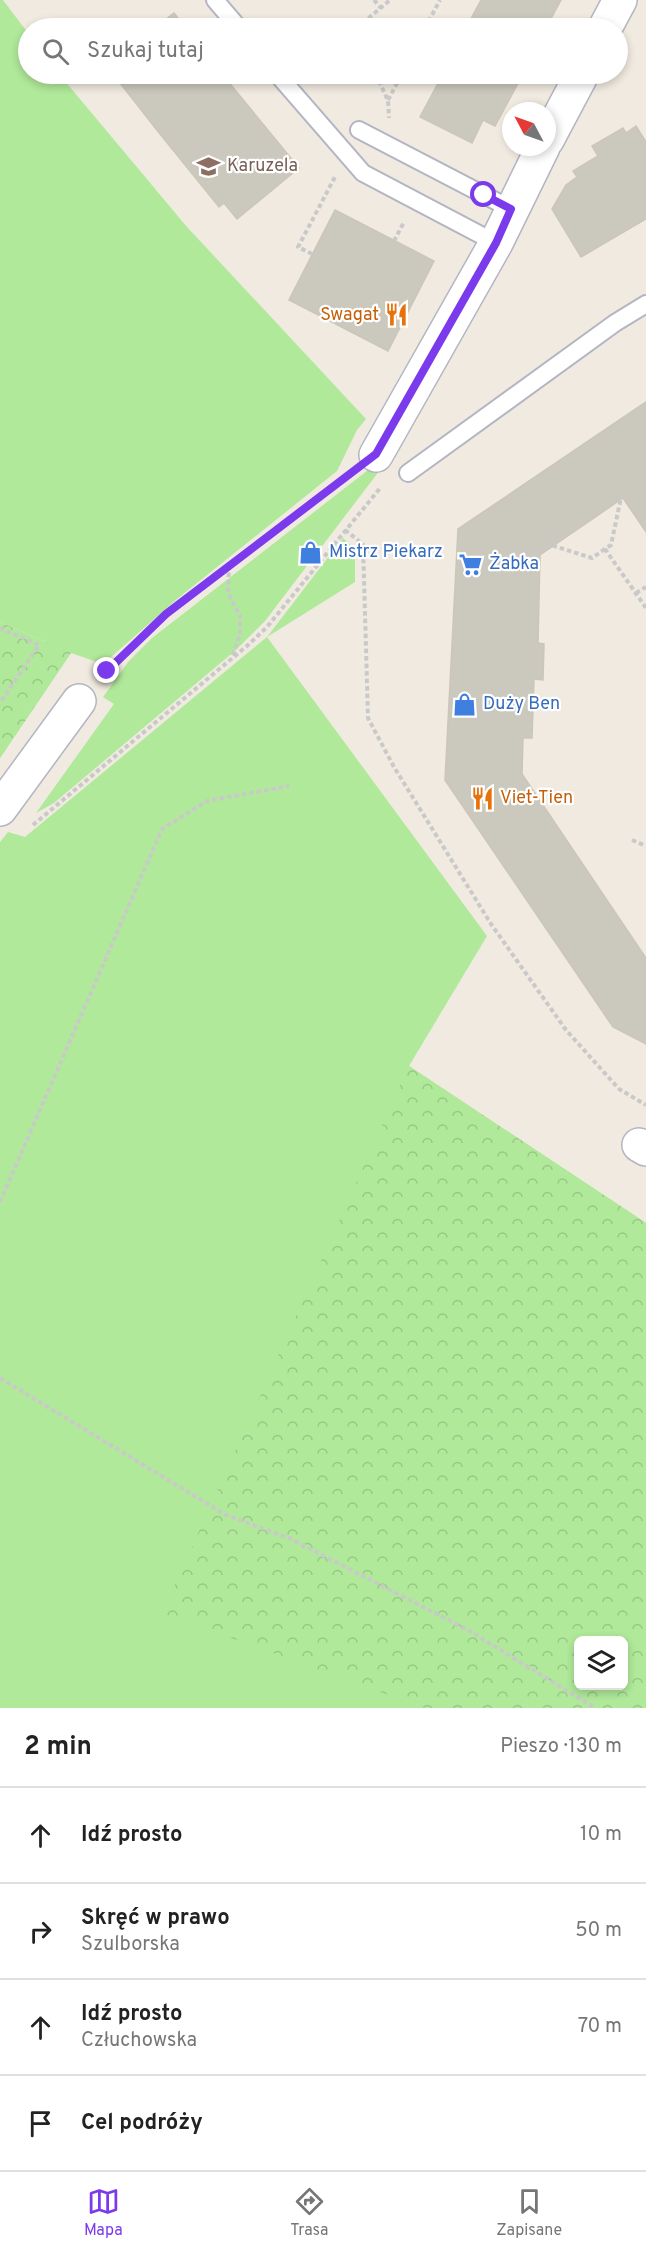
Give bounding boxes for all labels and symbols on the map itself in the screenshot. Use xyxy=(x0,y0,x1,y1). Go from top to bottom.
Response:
north arrow xyxy=(502,102,556,156)
school or university icon: Karuzela xyxy=(196,153,222,179)
place label: Karuzela xyxy=(227,155,298,178)
route start xyxy=(470,181,496,207)
restaurant icon: Swagat xyxy=(384,302,410,328)
place label: Swagat xyxy=(320,304,379,327)
shop icon: Mistrz Piekarz xyxy=(298,539,324,565)
place label: Mistrz Piekarz xyxy=(329,541,443,564)
supermarket icon: Żabka xyxy=(458,551,484,577)
place label: Żabka xyxy=(489,551,539,576)
route end xyxy=(93,657,119,683)
shop icon: Duży Ben xyxy=(452,691,478,717)
place label: Duży Ben xyxy=(483,693,560,716)
restaurant icon: Viet-Tien xyxy=(469,785,495,811)
place label: Viet-Tien xyxy=(500,787,573,810)

